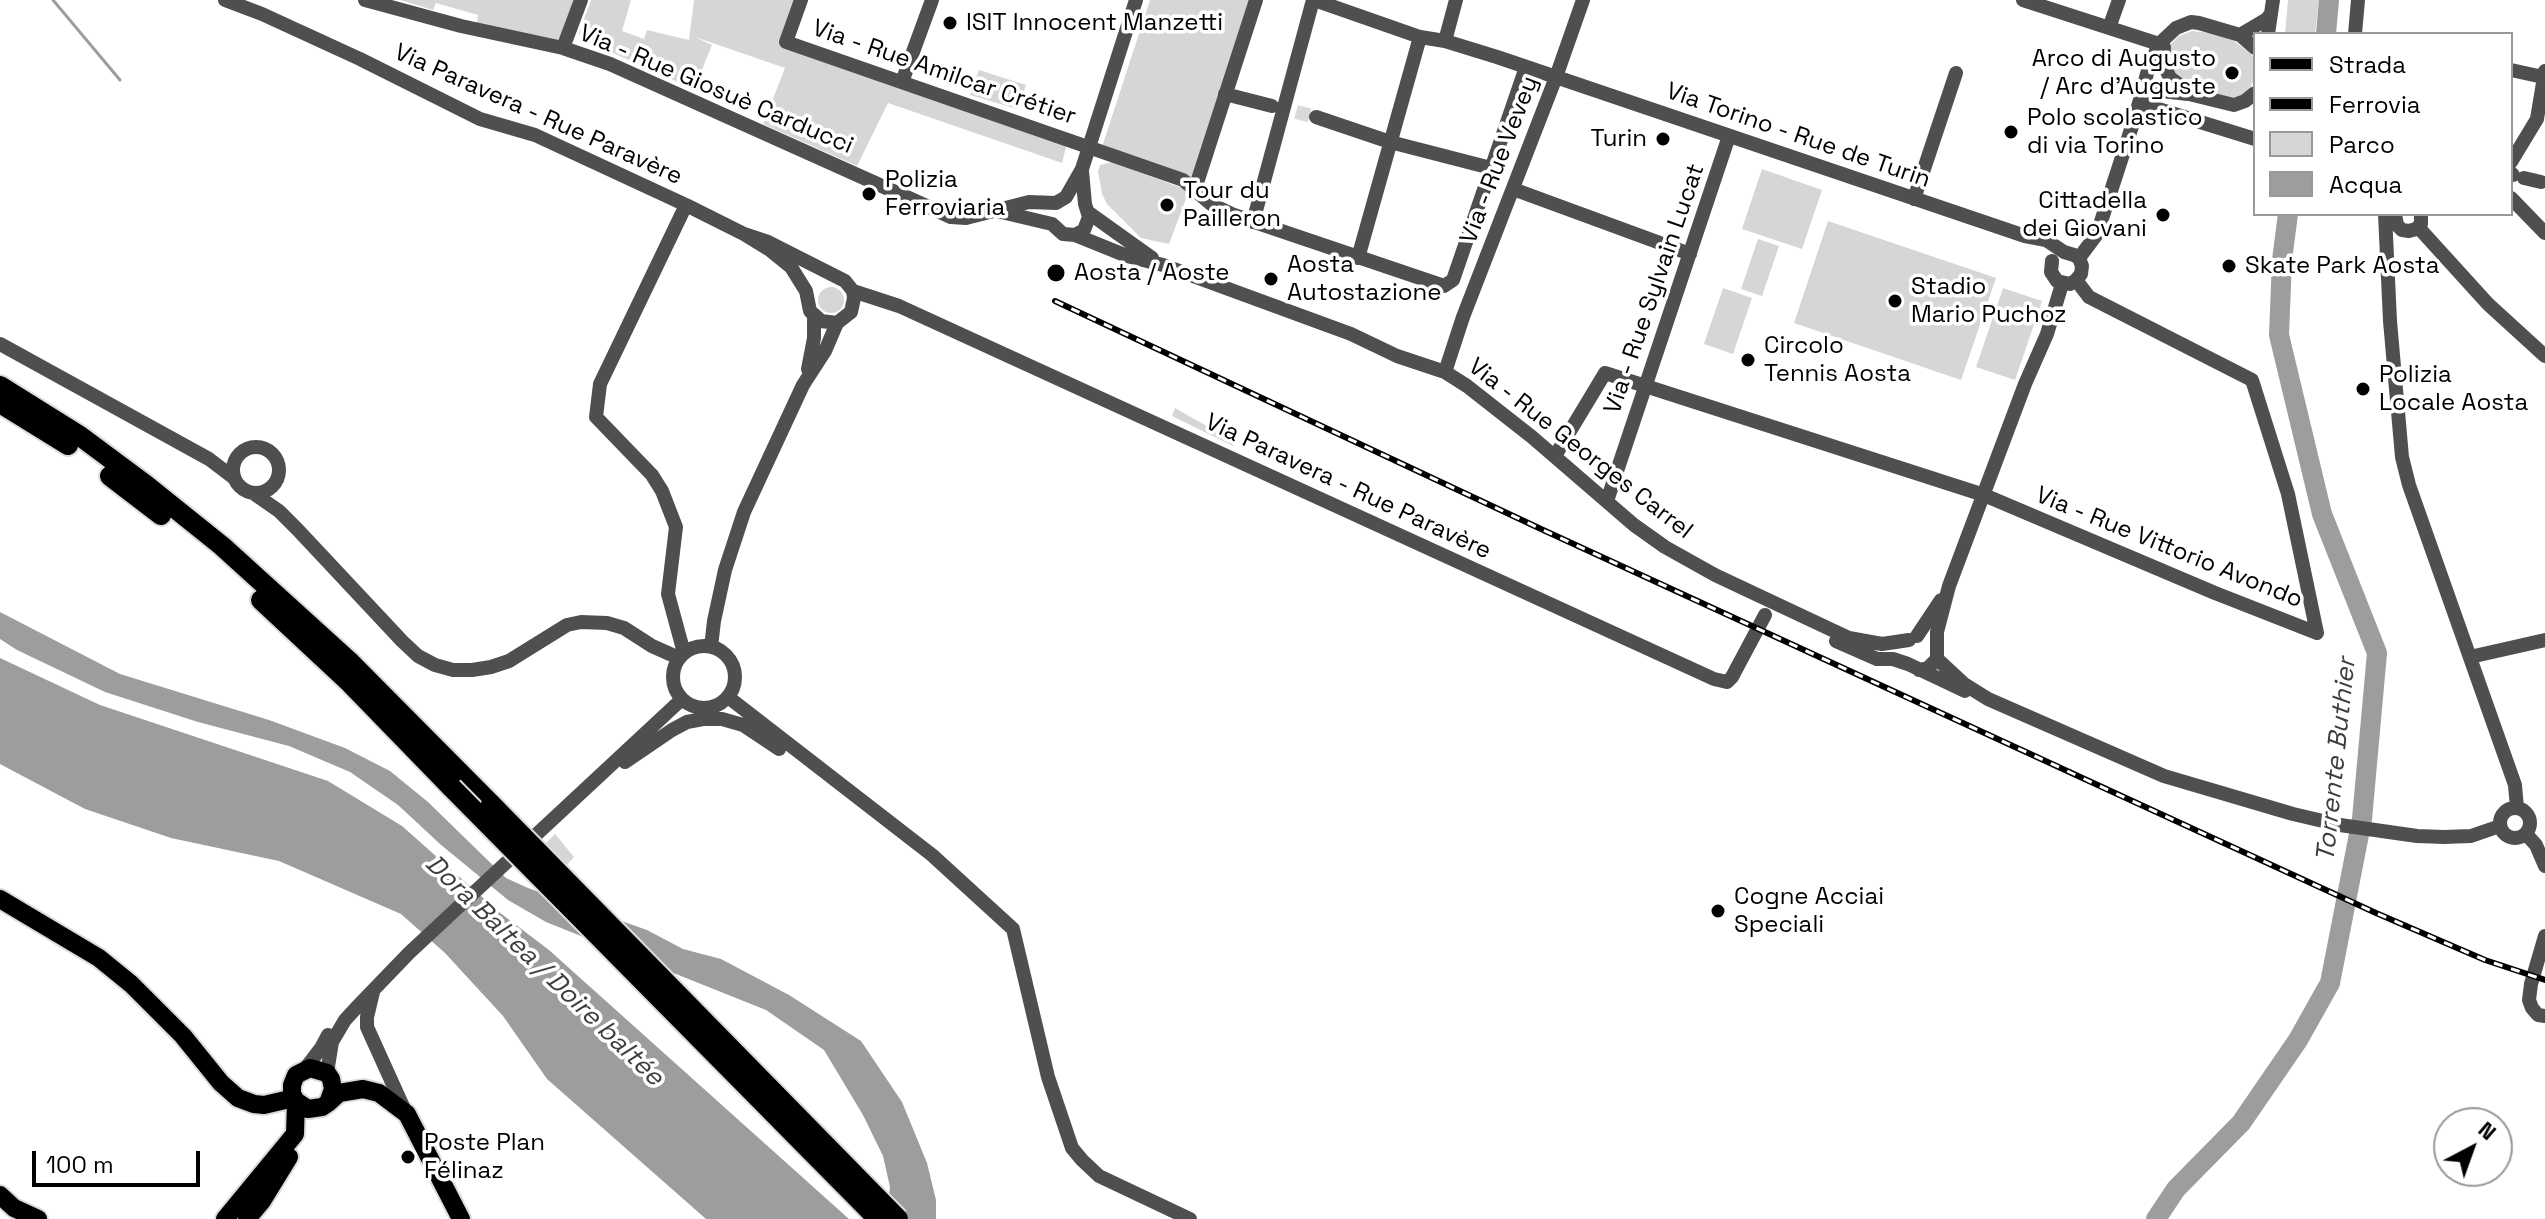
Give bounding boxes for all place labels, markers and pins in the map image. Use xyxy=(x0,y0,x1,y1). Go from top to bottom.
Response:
place label: ISIT Innocent Manzetti xyxy=(966,9,1223,37)
marker: ISIT Innocent Manzetti xyxy=(941,14,959,32)
place label: Arco di Augusto / Arc d'Auguste xyxy=(2032,45,2216,101)
marker: Arco di Augusto / Arc d'Auguste xyxy=(2223,64,2241,82)
place label: Polo scolastico di via Torino xyxy=(2027,104,2203,160)
marker: Polo scolastico di via Torino xyxy=(2002,123,2020,141)
place label: Turin xyxy=(1590,125,1647,153)
marker: Turin xyxy=(1654,130,1672,148)
place label: Polizia Ferroviaria xyxy=(885,166,1005,222)
place label: Tour du Pailleron xyxy=(1183,177,1281,233)
marker: Polizia Ferroviaria xyxy=(860,185,878,203)
place label: Cittadella dei Giovani xyxy=(2022,187,2147,243)
marker: Tour du Pailleron xyxy=(1158,196,1176,214)
marker: Cittadella dei Giovani xyxy=(2154,206,2172,224)
place label: Aosta Autostazione xyxy=(1287,251,1442,307)
place label: Skate Park Aosta xyxy=(2245,252,2440,280)
marker: Skate Park Aosta xyxy=(2220,257,2238,275)
place label: Aosta / Aoste xyxy=(1074,259,1229,287)
marker: Aosta / Aoste xyxy=(1045,262,1067,284)
marker: Aosta Autostazione xyxy=(1262,270,1280,288)
place label: Stadio Mario Puchoz xyxy=(1911,273,2067,329)
marker: Stadio Mario Puchoz xyxy=(1886,292,1904,310)
place label: Circolo Tennis Aosta xyxy=(1764,332,1911,388)
marker: Circolo Tennis Aosta xyxy=(1739,351,1757,369)
place label: Polizia Locale Aosta xyxy=(2379,361,2528,417)
marker: Polizia Locale Aosta xyxy=(2354,380,2372,398)
place label: Cogne Acciai Speciali xyxy=(1734,883,1884,939)
marker: Cogne Acciai Speciali xyxy=(1709,902,1727,920)
place label: Poste Plan Félinaz xyxy=(424,1129,545,1185)
marker: Poste Plan Félinaz xyxy=(399,1148,417,1166)

